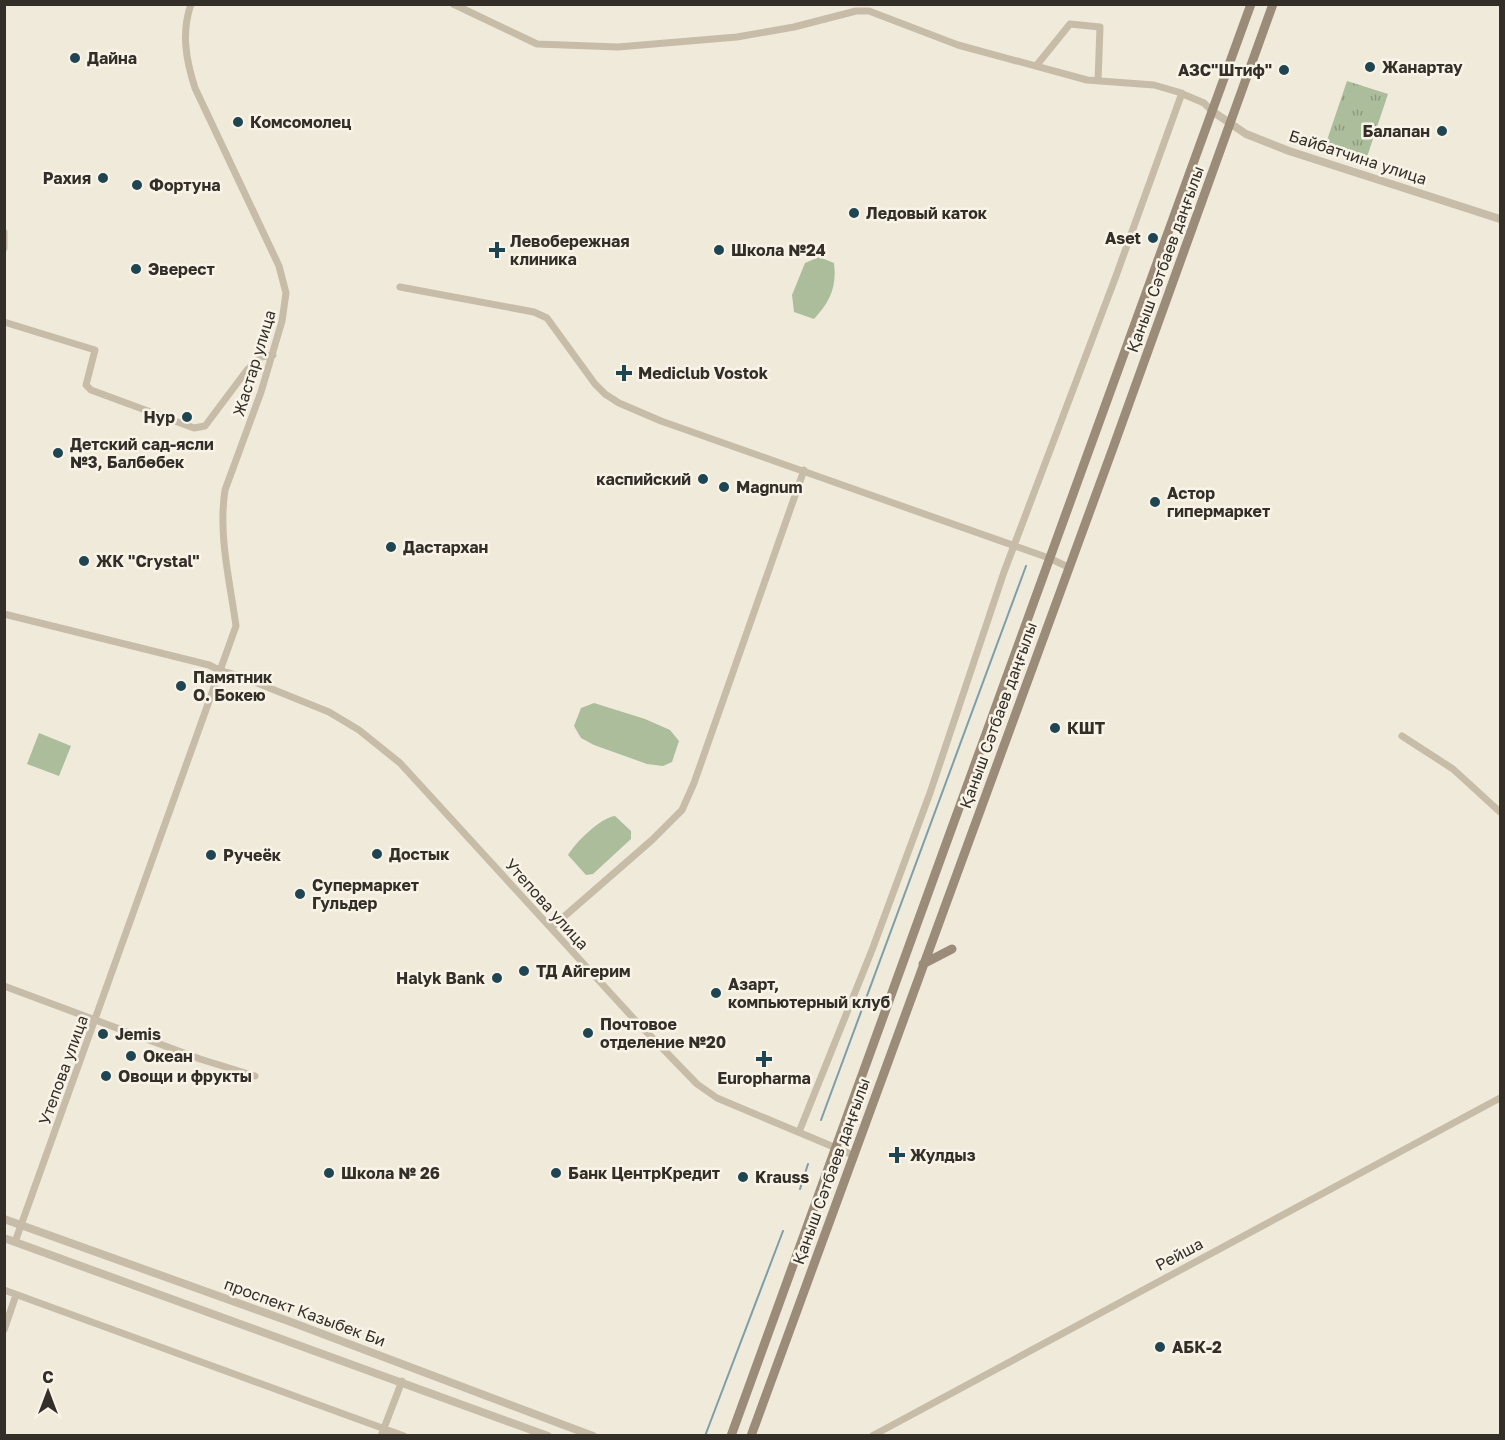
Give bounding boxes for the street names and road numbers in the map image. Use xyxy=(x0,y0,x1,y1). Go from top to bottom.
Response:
street label: Байбатчина улица xyxy=(1286,125,1430,189)
street label: Қаныш Сәтбаев даңғылы xyxy=(1122,163,1208,355)
street label: Жастар улица xyxy=(228,307,280,419)
street label: Қаныш Сәтбаев даңғылы xyxy=(955,619,1041,811)
street label: Утепова улица xyxy=(501,854,593,954)
street label: Утепова улица xyxy=(34,1012,92,1128)
street label: Қаныш Сәтбаев даңғылы xyxy=(788,1075,874,1267)
street label: Рейша xyxy=(1152,1233,1206,1275)
street label: проспект Казыбек Би xyxy=(222,1273,388,1351)

